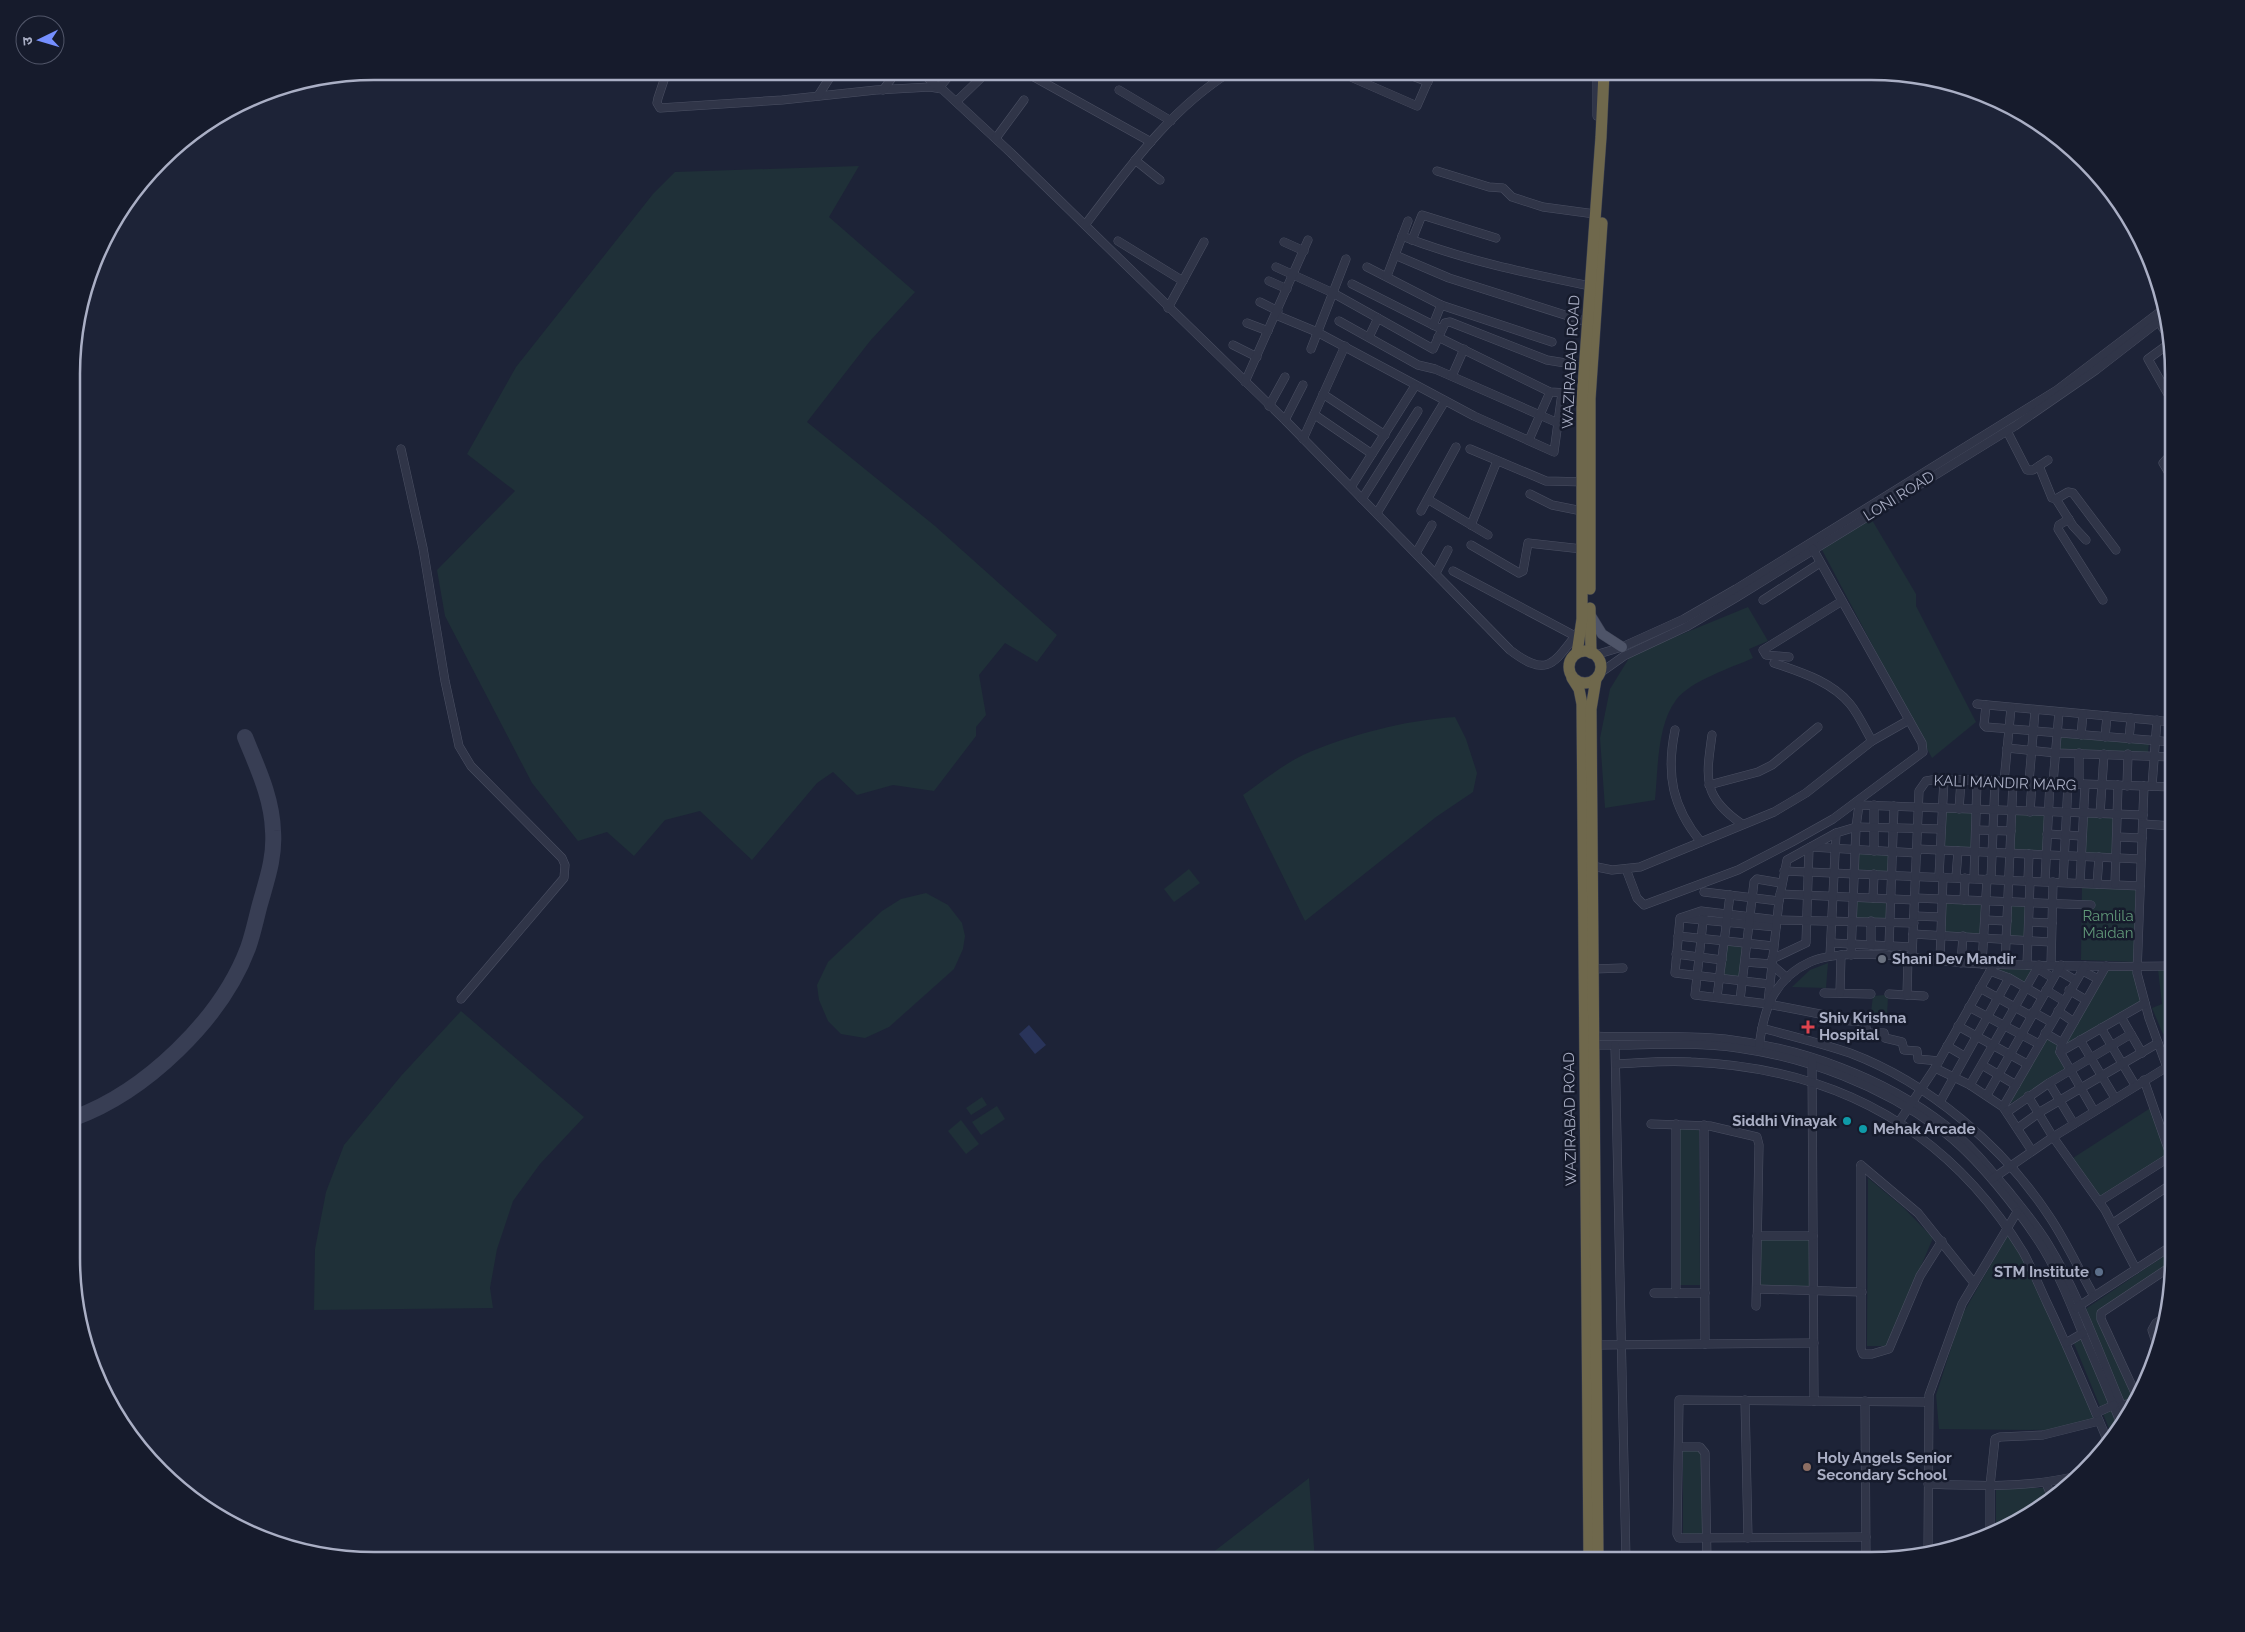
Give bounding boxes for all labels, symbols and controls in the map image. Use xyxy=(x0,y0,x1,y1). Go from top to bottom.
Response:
north arrow xyxy=(15,15,65,65)
text: उ xyxy=(19,36,35,46)
street label: WAZIRABAD ROAD xyxy=(1559,294,1584,429)
street label: LONI ROAD xyxy=(1860,467,1938,525)
street label: KALI MANDIR MARG xyxy=(1933,772,2077,794)
park label: Ramlila Maidan xyxy=(2082,907,2134,942)
place label: Shani Dev Mandir xyxy=(1892,950,2016,968)
marker: Shani Dev Mandir xyxy=(1876,953,1888,965)
place label: Shiv Krishna Hospital xyxy=(1819,1009,1907,1044)
marker: Shiv Krishna Hospital xyxy=(1801,1020,1815,1034)
street label: WAZIRABAD ROAD xyxy=(1560,1052,1580,1186)
place label: Siddhi Vinayak xyxy=(1732,1112,1838,1130)
marker: Siddhi Vinayak xyxy=(1841,1115,1853,1127)
place label: Mehak Arcade xyxy=(1873,1120,1976,1138)
marker: Mehak Arcade xyxy=(1857,1123,1869,1135)
place label: STM Institute xyxy=(1994,1263,2089,1281)
marker: STM Institute xyxy=(2093,1266,2105,1278)
place label: Holy Angels Senior Secondary School xyxy=(1817,1449,1952,1484)
marker: Holy Angels Senior Secondary School xyxy=(1801,1461,1813,1473)

